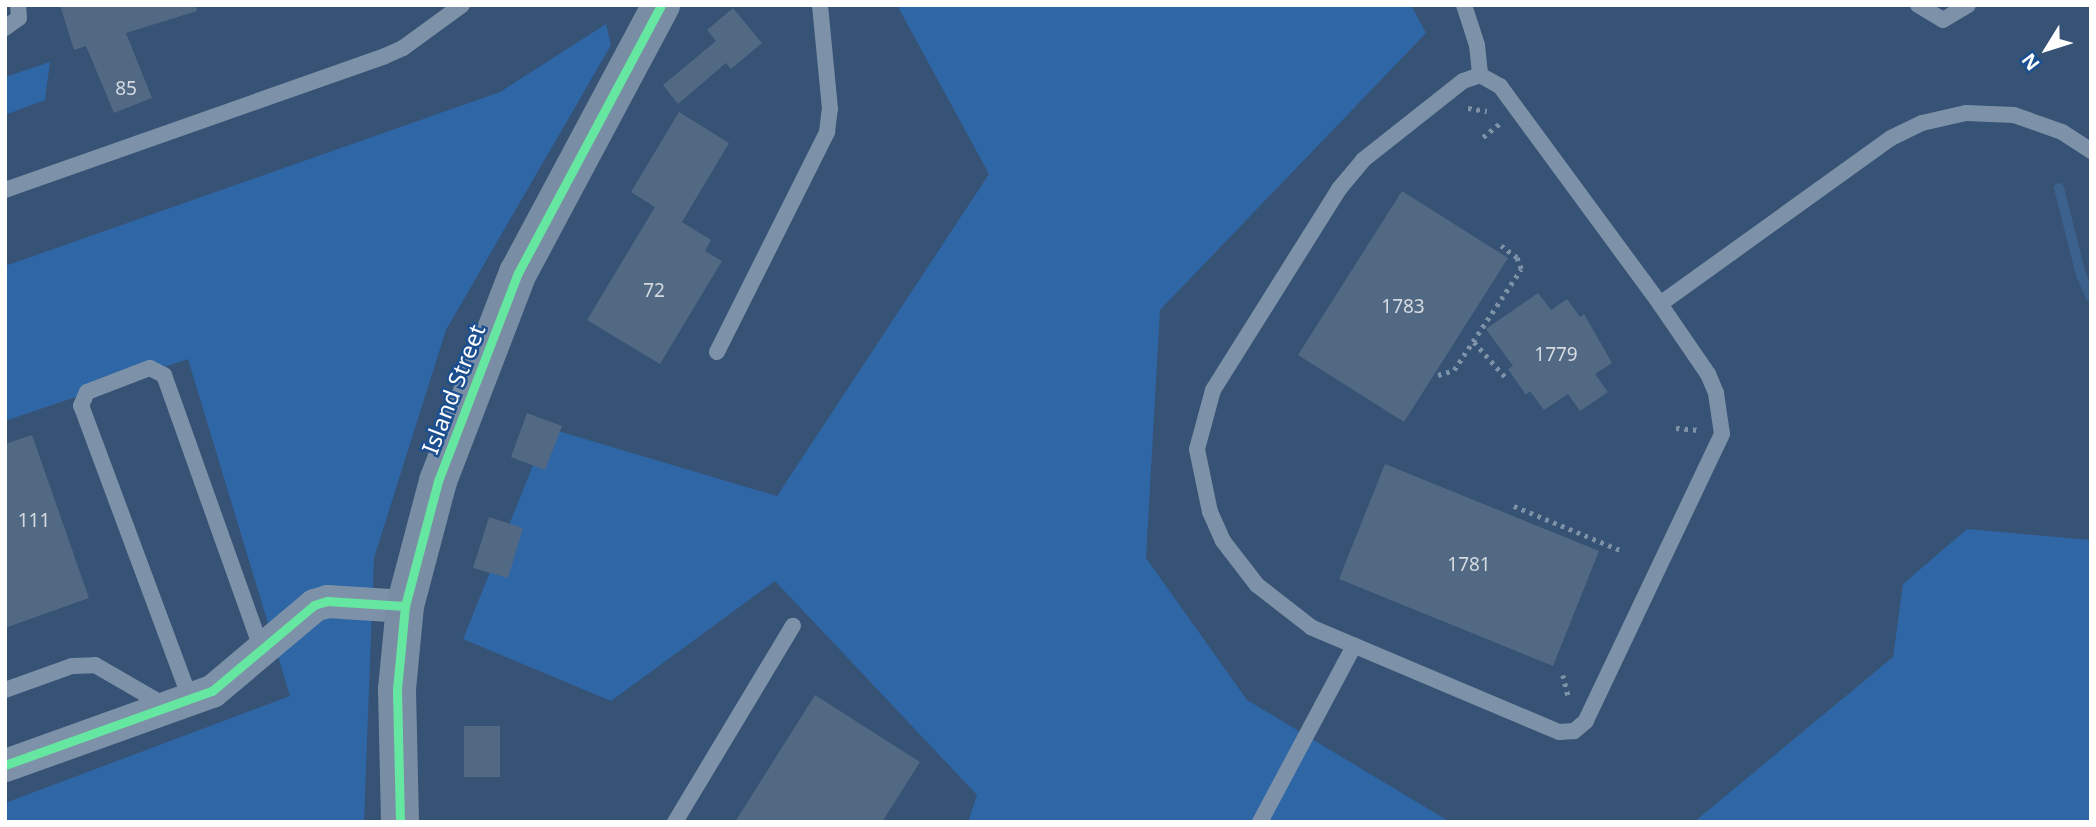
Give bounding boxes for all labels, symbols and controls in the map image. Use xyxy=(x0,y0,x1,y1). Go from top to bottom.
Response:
north arrow xyxy=(2012,14,2082,84)
text: N xyxy=(2015,48,2045,76)
house number: 85 xyxy=(115,78,137,100)
house number: 72 xyxy=(643,280,665,302)
house number: 1783 xyxy=(1381,296,1425,318)
street label: Island Street xyxy=(416,320,490,458)
house number: 1779 xyxy=(1534,344,1578,366)
house number: 111 xyxy=(18,510,50,532)
house number: 1781 xyxy=(1447,554,1491,576)

